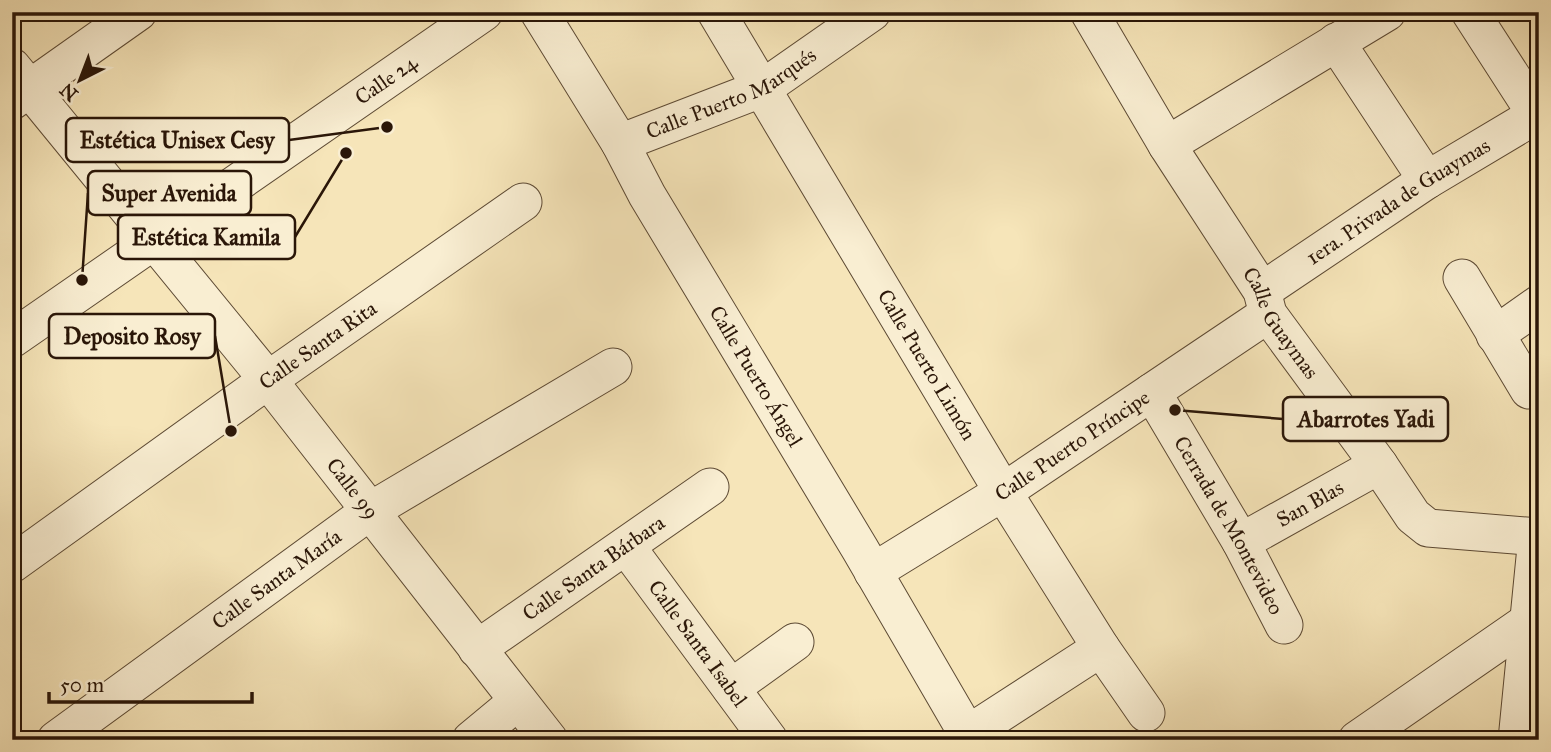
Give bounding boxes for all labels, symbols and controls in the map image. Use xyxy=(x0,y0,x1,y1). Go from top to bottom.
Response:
street label: Calle Puerto Marqués xyxy=(642,42,821,145)
north arrow xyxy=(46,46,116,116)
street label: Calle 24 xyxy=(350,49,423,110)
text: N xyxy=(55,78,83,106)
callout: Estética Unisex Cesy xyxy=(66,118,289,162)
text: Estética Unisex Cesy xyxy=(79,126,276,155)
street label: 1era. Privada de Guaymas xyxy=(1301,132,1495,271)
callout: Super Avenida xyxy=(88,171,251,215)
text: Super Avenida xyxy=(102,179,238,208)
callout: Estética Kamila xyxy=(118,215,295,259)
text: Estética Kamila xyxy=(132,223,282,251)
street label: Calle Guaymas xyxy=(1237,262,1324,384)
street label: Calle Puerto Limón xyxy=(872,285,982,445)
street label: Calle Santa Rita xyxy=(254,295,382,395)
street label: Calle Puerto Ángel xyxy=(704,301,809,452)
callout: Deposito Rosy xyxy=(49,314,215,358)
text: Deposito Rosy xyxy=(63,322,202,351)
street label: Calle Puerto Príncipe xyxy=(990,384,1155,507)
callout: Abarrotes Yadi xyxy=(1283,397,1448,441)
text: Abarrotes Yadi xyxy=(1295,405,1435,433)
street label: Cerrada de Montevideo xyxy=(1168,431,1289,619)
street label: Calle 99 xyxy=(321,453,385,524)
street label: San Blas xyxy=(1272,474,1348,533)
street label: Calle Santa Bárbara xyxy=(517,509,670,626)
street label: Calle Santa María xyxy=(207,523,347,635)
street label: Calle Santa Isabel xyxy=(643,575,753,712)
scale bar xyxy=(49,661,252,705)
text: 50 m xyxy=(60,672,105,698)

